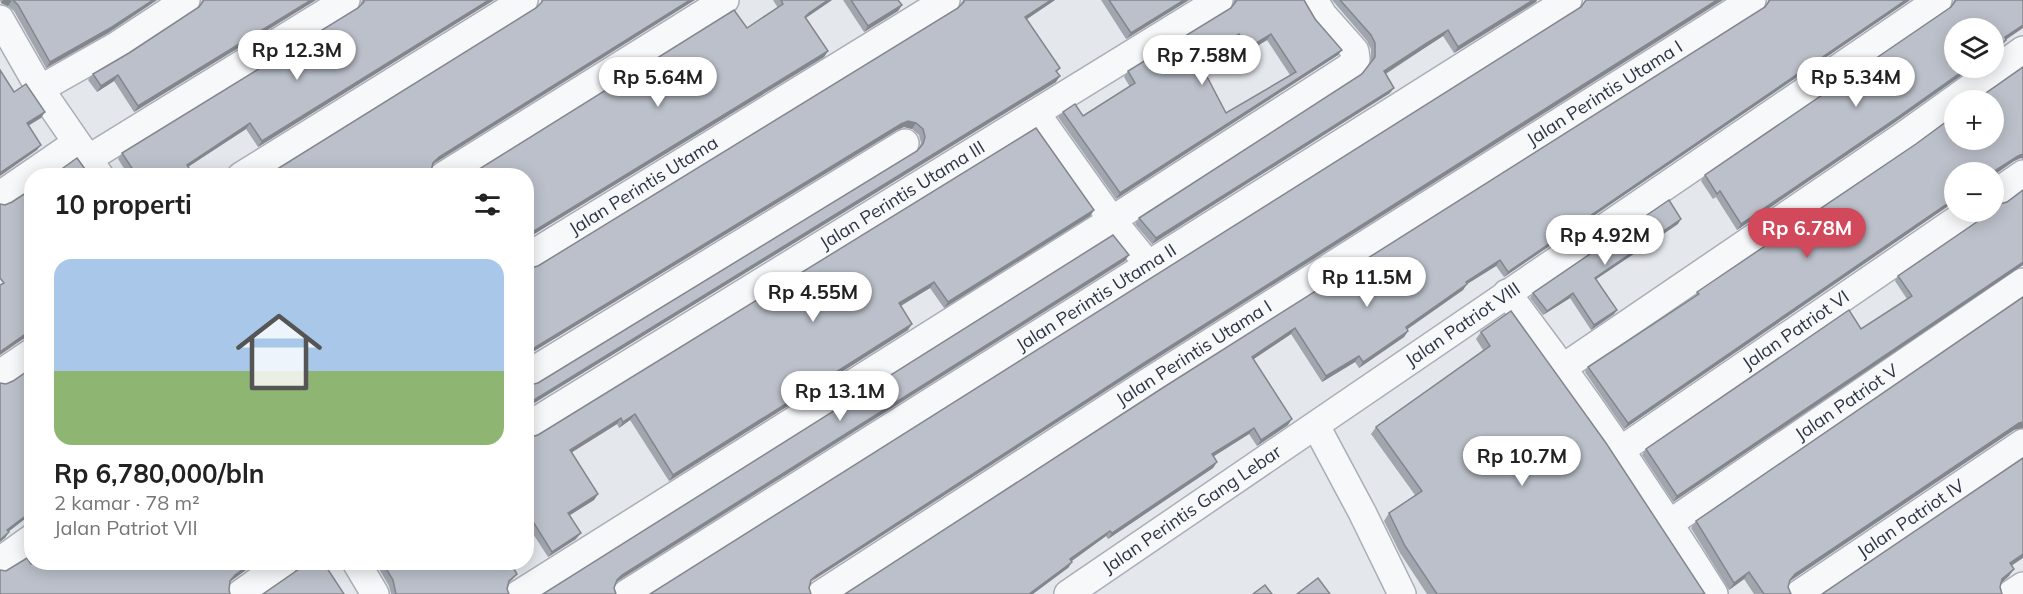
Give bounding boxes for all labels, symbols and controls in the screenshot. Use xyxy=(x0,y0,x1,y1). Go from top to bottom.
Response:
map controls xyxy=(1944,18,2004,222)
button: layers xyxy=(1944,18,2004,78)
pin: Rp 12.3M xyxy=(235,30,359,81)
pin: Rp 7.58M xyxy=(1140,35,1264,86)
street label: Jalan Perintis Utama I xyxy=(1522,35,1687,151)
text: Rp 12.3M xyxy=(252,37,342,62)
text: Rp 7.58M xyxy=(1157,42,1247,67)
pin: Rp 5.64M xyxy=(596,57,720,108)
pin: Rp 5.34M xyxy=(1794,57,1918,108)
text: Rp 5.64M xyxy=(613,64,703,89)
text: Rp 5.34M xyxy=(1811,64,1901,89)
button: + xyxy=(1944,90,2004,150)
street label: Jalan Perintis Utama xyxy=(565,131,722,240)
street label: Jalan Perintis Utama III xyxy=(815,135,989,254)
button: − xyxy=(1944,162,2004,222)
text: 10 properti xyxy=(54,188,192,221)
icon: filters xyxy=(471,188,504,221)
pin: Rp 6.78M xyxy=(1745,208,1869,259)
pin: Rp 4.92M xyxy=(1543,215,1667,266)
text: Rp 6.78M xyxy=(1762,215,1852,240)
text: Rp 4.92M xyxy=(1560,222,1650,247)
street label: Jalan Perintis Utama II xyxy=(1012,238,1180,356)
pin: Rp 11.5M xyxy=(1305,257,1429,308)
text: Rp 11.5M xyxy=(1322,264,1412,289)
pin: Rp 4.55M xyxy=(751,272,875,323)
street label: Jalan Patriot VIII xyxy=(1401,277,1524,371)
text: Rp 4.55M xyxy=(768,279,858,304)
street label: Jalan Patriot VI xyxy=(1738,285,1854,374)
street label: Jalan Perintis Utama I xyxy=(1111,295,1276,411)
icon: home xyxy=(225,298,333,406)
street label: Jalan Patriot V xyxy=(1790,358,1903,445)
pin: Rp 13.1M xyxy=(778,371,902,422)
text: Rp 13.1M xyxy=(795,378,885,403)
pin: Rp 10.7M xyxy=(1460,436,1584,487)
street label: Jalan Perintis Gang Lebar xyxy=(1098,440,1286,578)
text: Rp 10.7M xyxy=(1477,443,1567,468)
text: Rp 6,780,000/bln xyxy=(54,457,264,490)
street label: Jalan Patriot IV xyxy=(1852,473,1969,563)
text: 2 kamar · 78 m² xyxy=(54,490,200,515)
text: Jalan Patriot VII xyxy=(54,515,198,540)

